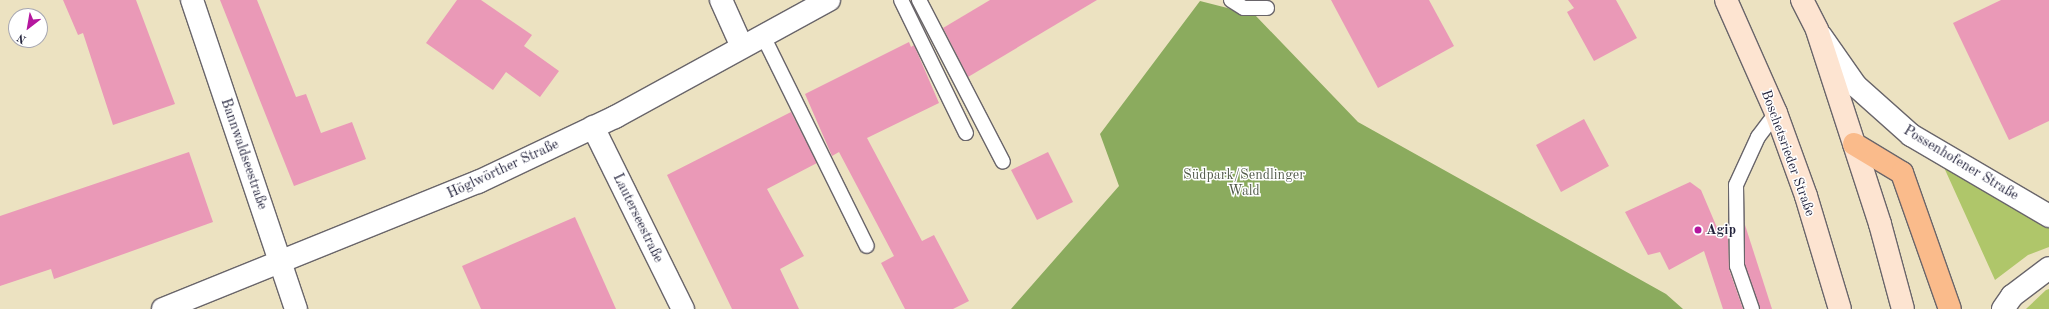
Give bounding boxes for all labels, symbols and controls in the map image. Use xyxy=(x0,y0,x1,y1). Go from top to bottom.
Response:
north arrow xyxy=(8,8,48,48)
text: N xyxy=(16,31,29,45)
street label: Boschetsrieder Straße xyxy=(1757,88,1819,218)
street label: Bannwaldseestraße xyxy=(217,96,271,212)
street label: Possenhofener Straße xyxy=(1900,122,2022,204)
street label: Höglwörther Straße xyxy=(444,136,562,202)
park label: Südpark/Sendlinger Wald xyxy=(1183,167,1305,200)
street label: Lauterseestraße xyxy=(609,171,667,265)
place label: Agip xyxy=(1706,222,1736,238)
marker: Agip xyxy=(1693,225,1703,235)

